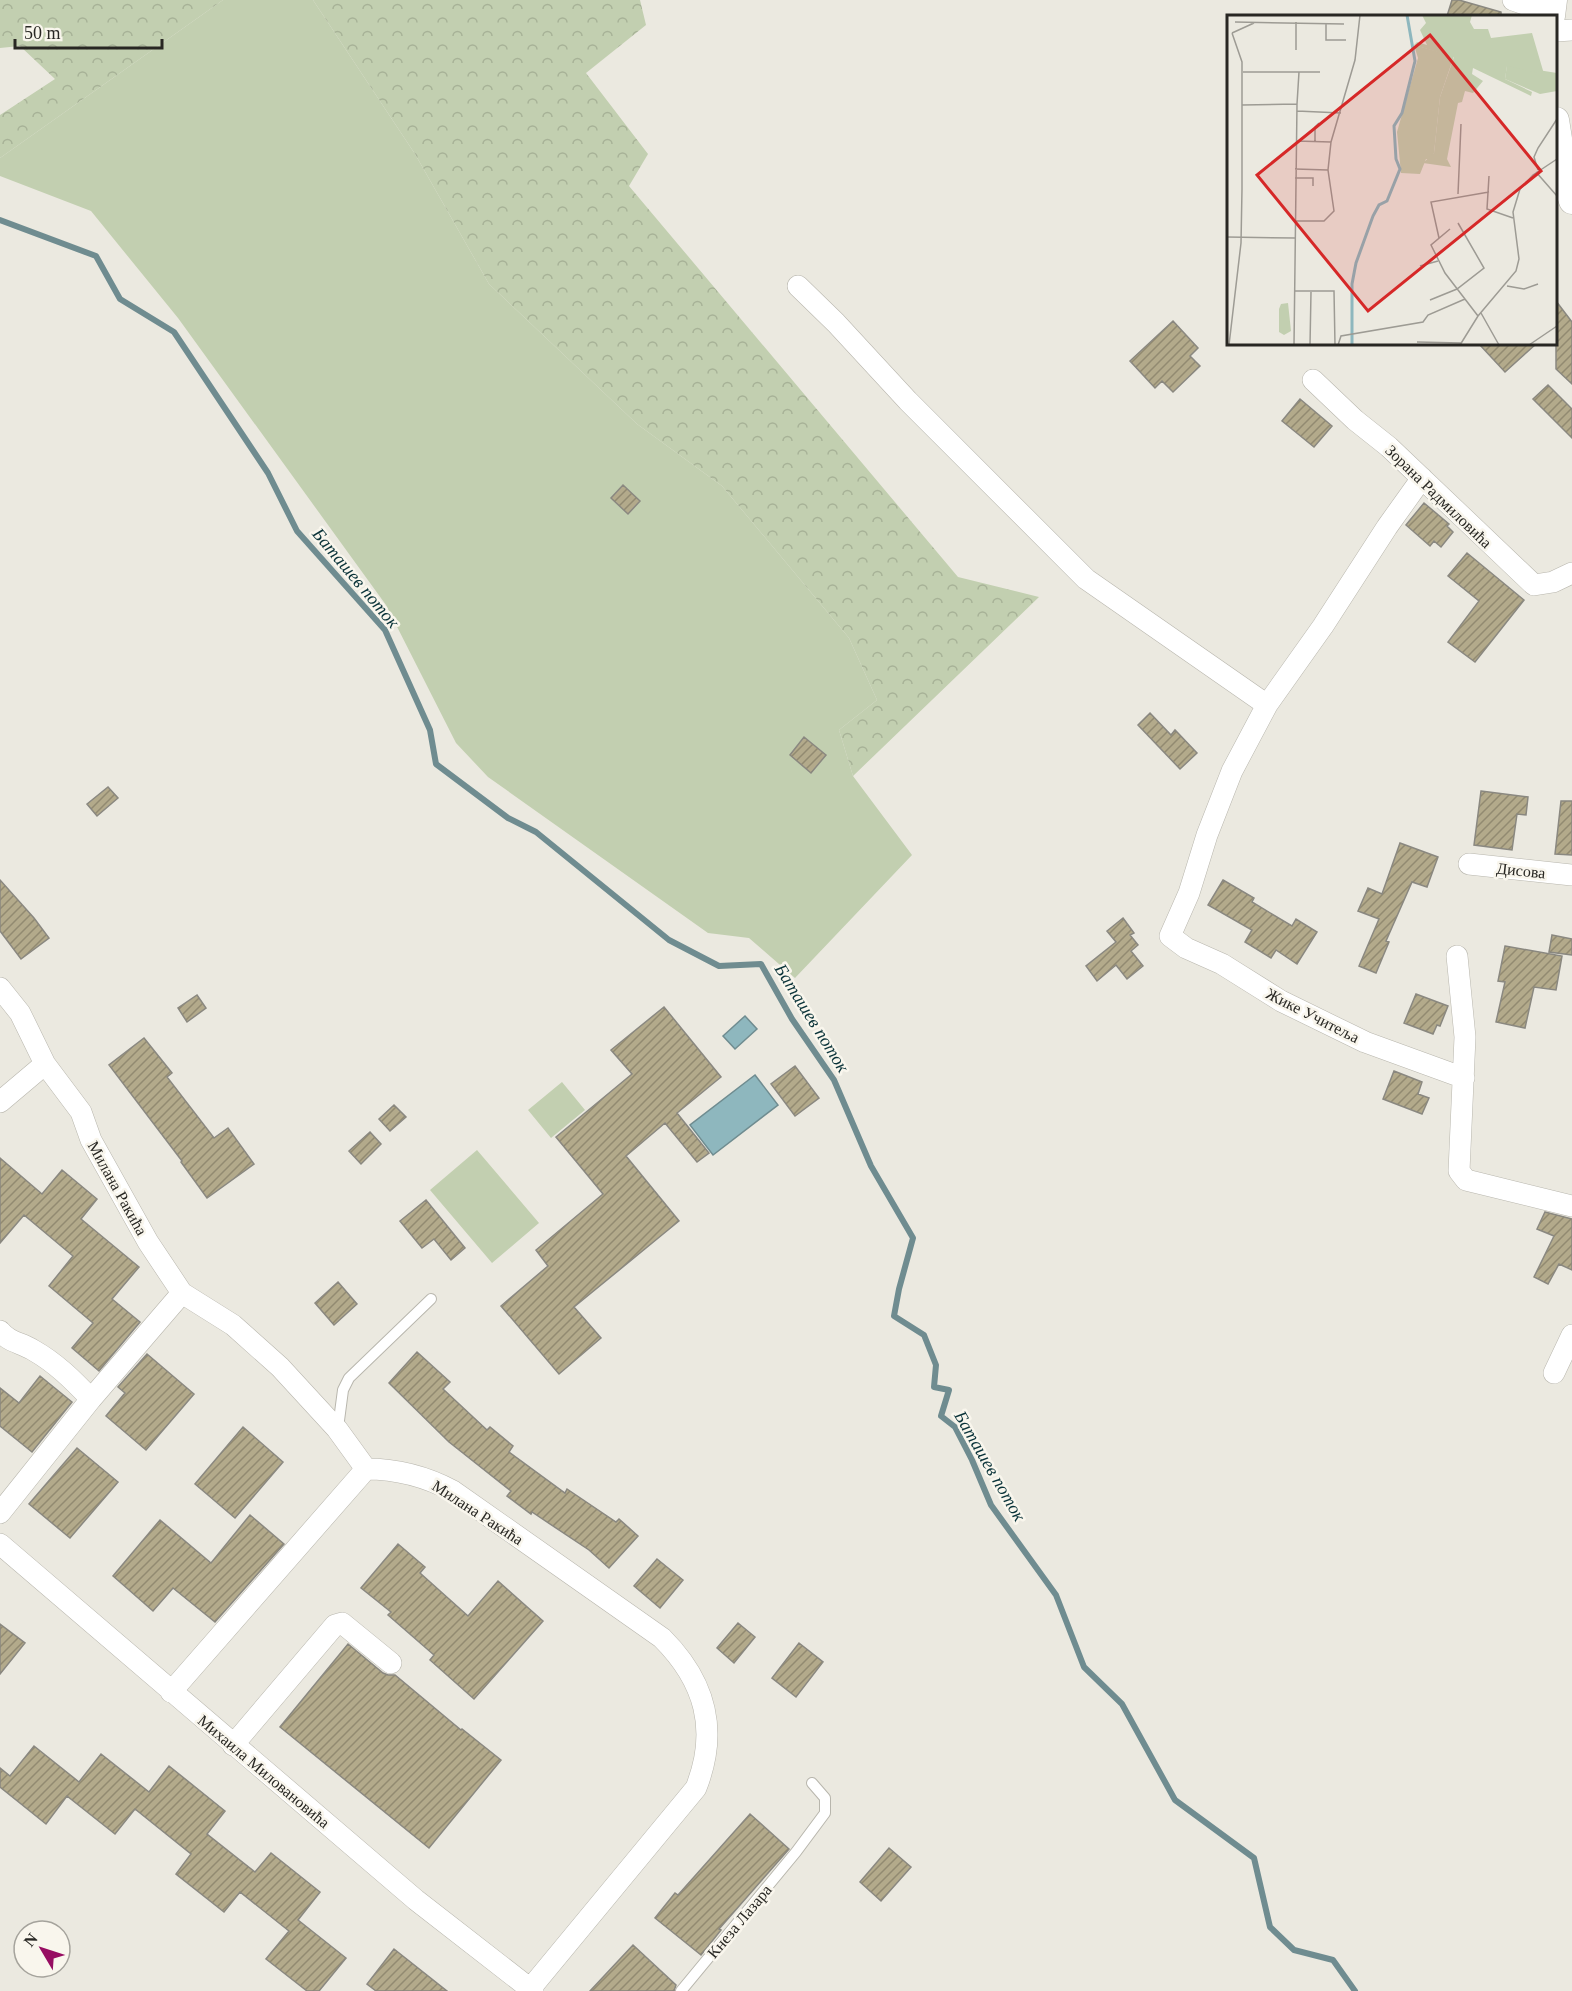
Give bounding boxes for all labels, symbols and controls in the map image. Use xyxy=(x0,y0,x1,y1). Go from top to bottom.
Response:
scale bar xyxy=(15,12,162,50)
inset map xyxy=(1227,15,1557,345)
text: 50 m xyxy=(24,23,61,43)
street label: Зорана Радмиловића xyxy=(1381,441,1495,552)
water label: Баташев поток xyxy=(308,523,404,632)
street label: Дисова xyxy=(1496,859,1546,883)
water label: Баташев поток xyxy=(770,959,854,1076)
street label: Жике Учитеља xyxy=(1263,985,1362,1046)
street label: Милана Ракића xyxy=(85,1138,150,1238)
water label: Баташев поток xyxy=(950,1406,1030,1525)
street label: Милана Ракића xyxy=(429,1477,526,1548)
street label: Михаила Миловановића xyxy=(195,1711,333,1831)
street label: Кнеза Лазара xyxy=(704,1881,776,1962)
north arrow xyxy=(12,1919,72,1979)
text: N xyxy=(20,1930,41,1950)

